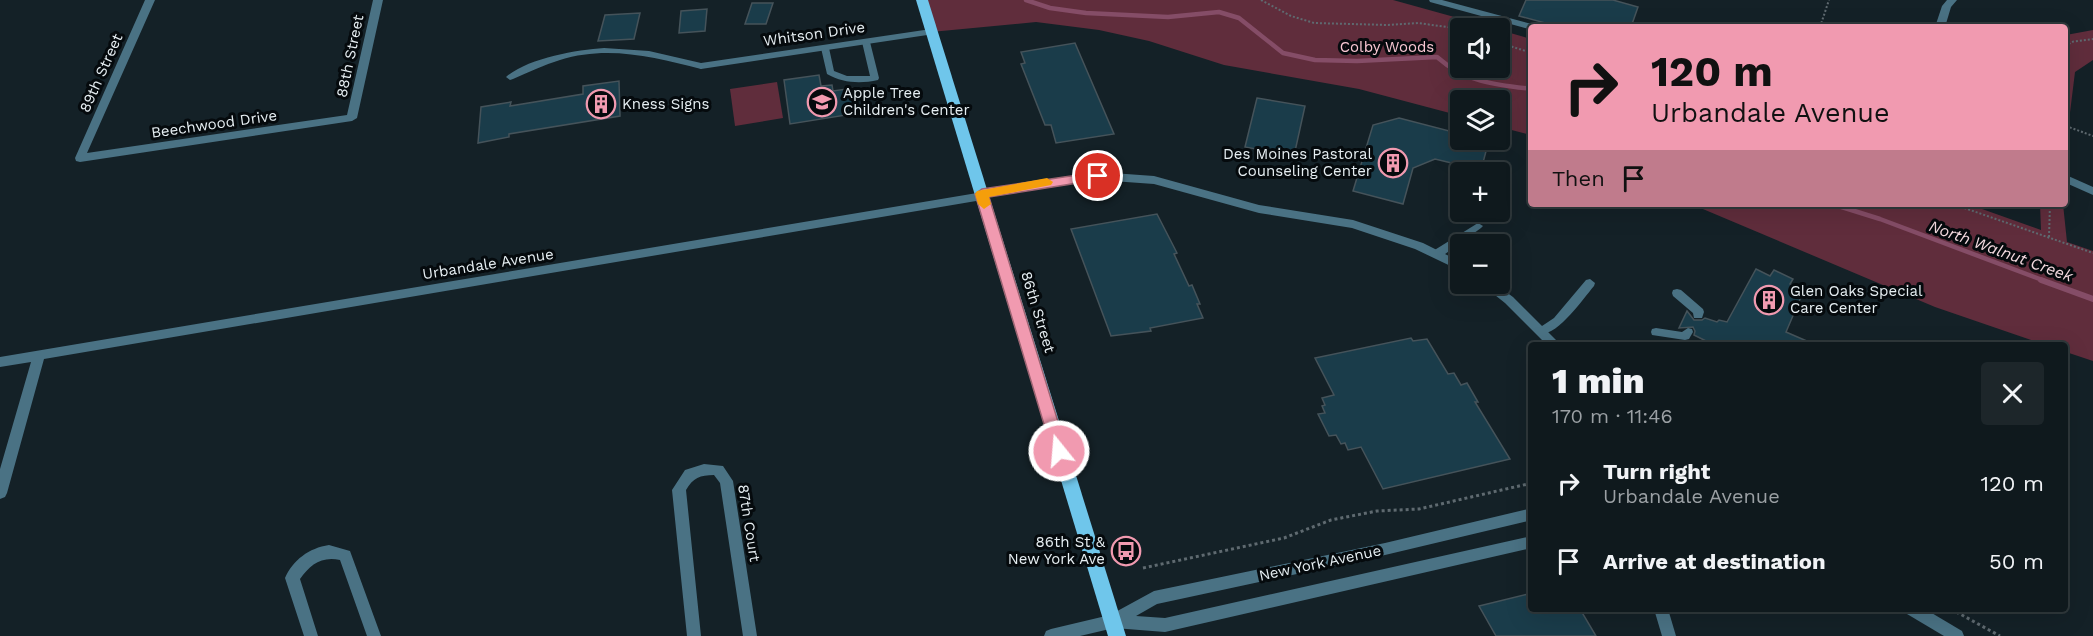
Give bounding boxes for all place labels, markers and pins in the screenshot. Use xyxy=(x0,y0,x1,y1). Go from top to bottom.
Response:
place label: Apple Tree Children's Center xyxy=(843,84,970,119)
school or university icon: Apple Tree Children's Center xyxy=(806,86,838,118)
building icon: Kness Signs xyxy=(585,88,617,120)
place label: Kness Signs xyxy=(622,95,710,113)
place label: Des Moines Pastoral Counseling Center xyxy=(1223,145,1372,180)
building icon: Des Moines Pastoral Counseling Center xyxy=(1377,147,1409,179)
pin xyxy=(1072,150,1123,201)
place label: Glen Oaks Special Care Center xyxy=(1790,282,1923,317)
building icon: Glen Oaks Special Care Center xyxy=(1753,284,1785,316)
place label: 86th St & New York Ave xyxy=(1008,533,1106,568)
bus stop icon: 86th St & New York Ave xyxy=(1110,535,1142,567)

